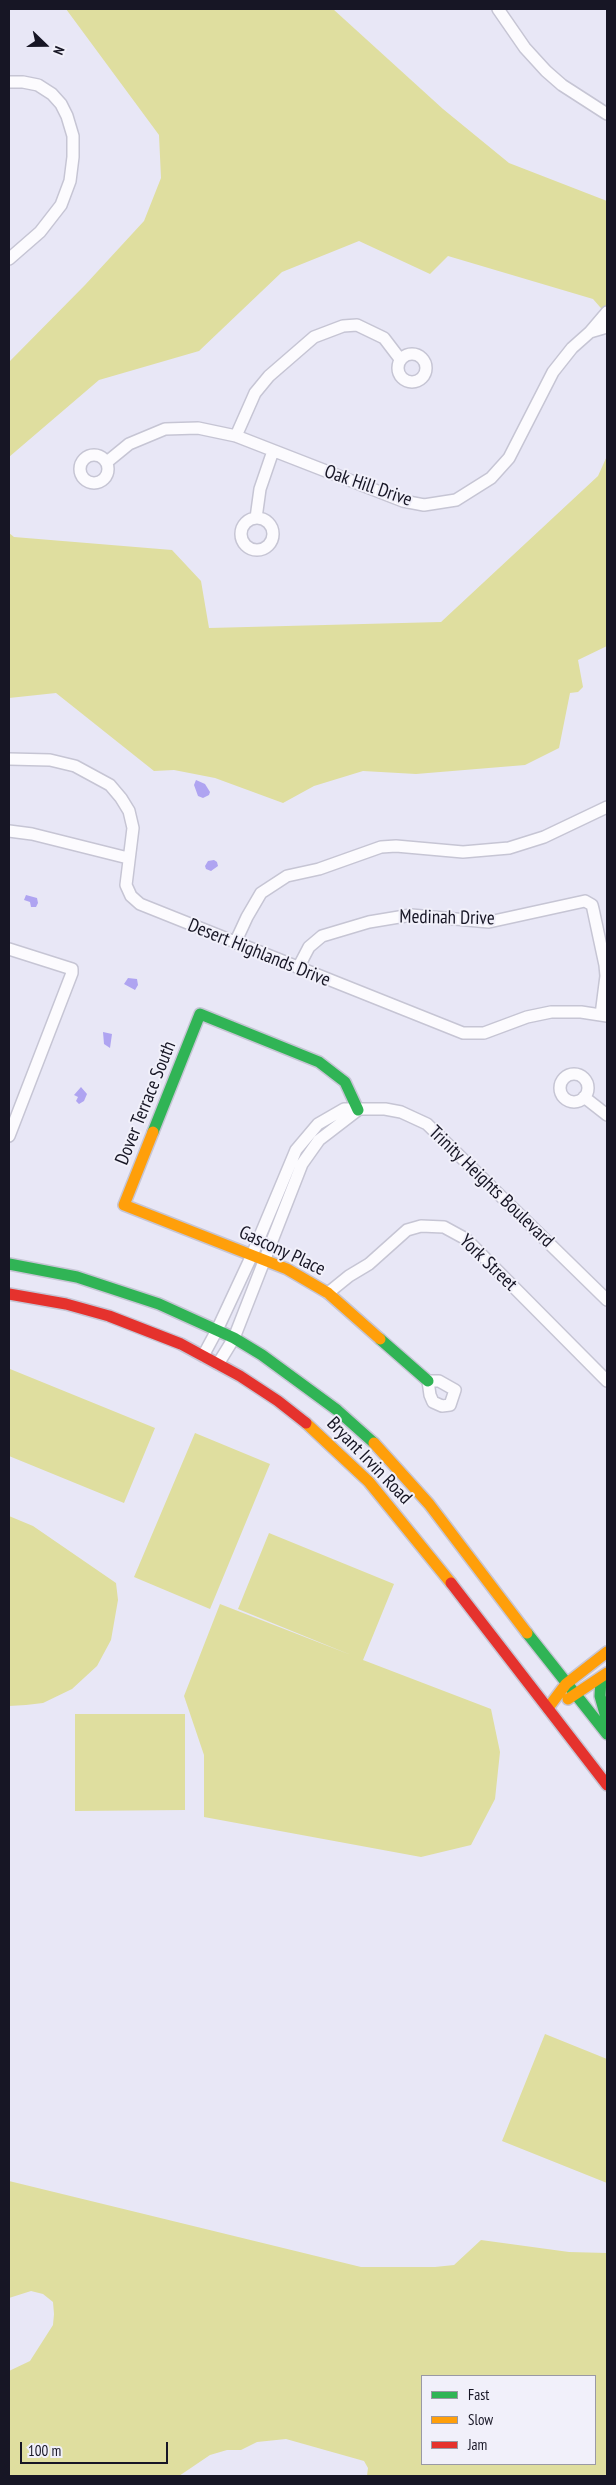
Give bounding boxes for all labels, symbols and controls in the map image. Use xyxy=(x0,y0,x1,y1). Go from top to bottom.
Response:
north arrow xyxy=(20,20,70,70)
text: N xyxy=(49,44,69,57)
street label: Oak Hill Drive xyxy=(321,460,415,512)
street label: Medinah Drive xyxy=(399,906,495,930)
street label: Desert Highlands Drive xyxy=(185,914,333,992)
street label: Dover Terrace South xyxy=(111,1038,181,1168)
street label: Trinity Heights Boulevard xyxy=(424,1121,558,1253)
street label: Gascony Place xyxy=(235,1221,329,1281)
street label: York Street xyxy=(454,1230,522,1296)
street label: Bryant Irvin Road xyxy=(322,1413,416,1509)
legend xyxy=(421,2375,596,2465)
text: Fast xyxy=(468,2385,489,2404)
text: Slow xyxy=(468,2410,493,2429)
scale bar xyxy=(22,2432,170,2464)
text: Jam xyxy=(468,2435,487,2454)
text: 100 m xyxy=(28,2441,61,2460)

